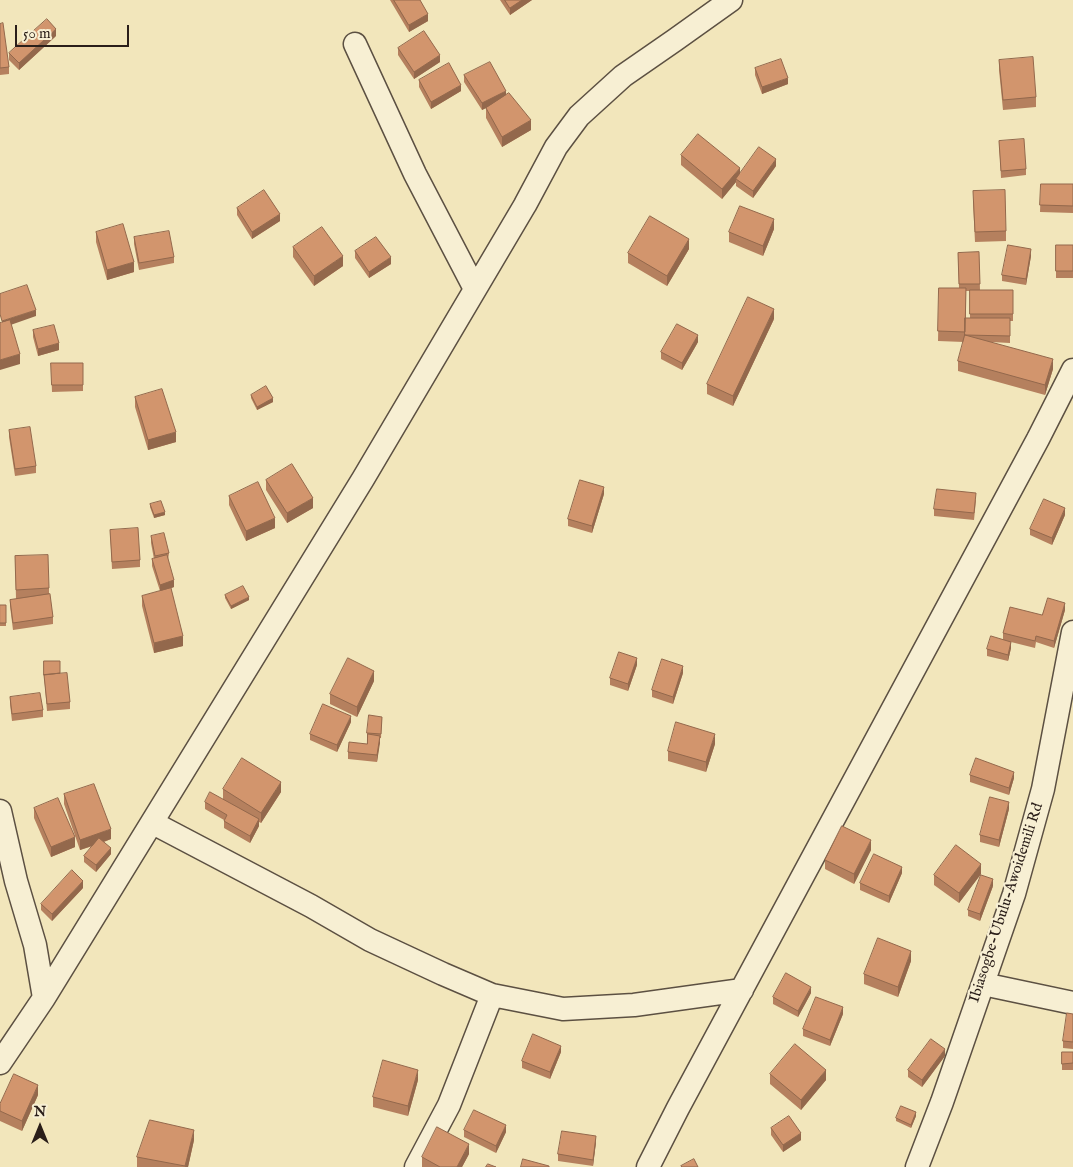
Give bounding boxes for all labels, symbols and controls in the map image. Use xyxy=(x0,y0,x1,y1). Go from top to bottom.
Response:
scale bar xyxy=(18,15,131,47)
text: 50 m xyxy=(23,24,51,43)
street label: Ibiasogbe-Ubulu-Awoidemili Rd xyxy=(966,801,1048,1005)
north arrow xyxy=(15,1102,65,1152)
text: N xyxy=(34,1103,46,1121)

